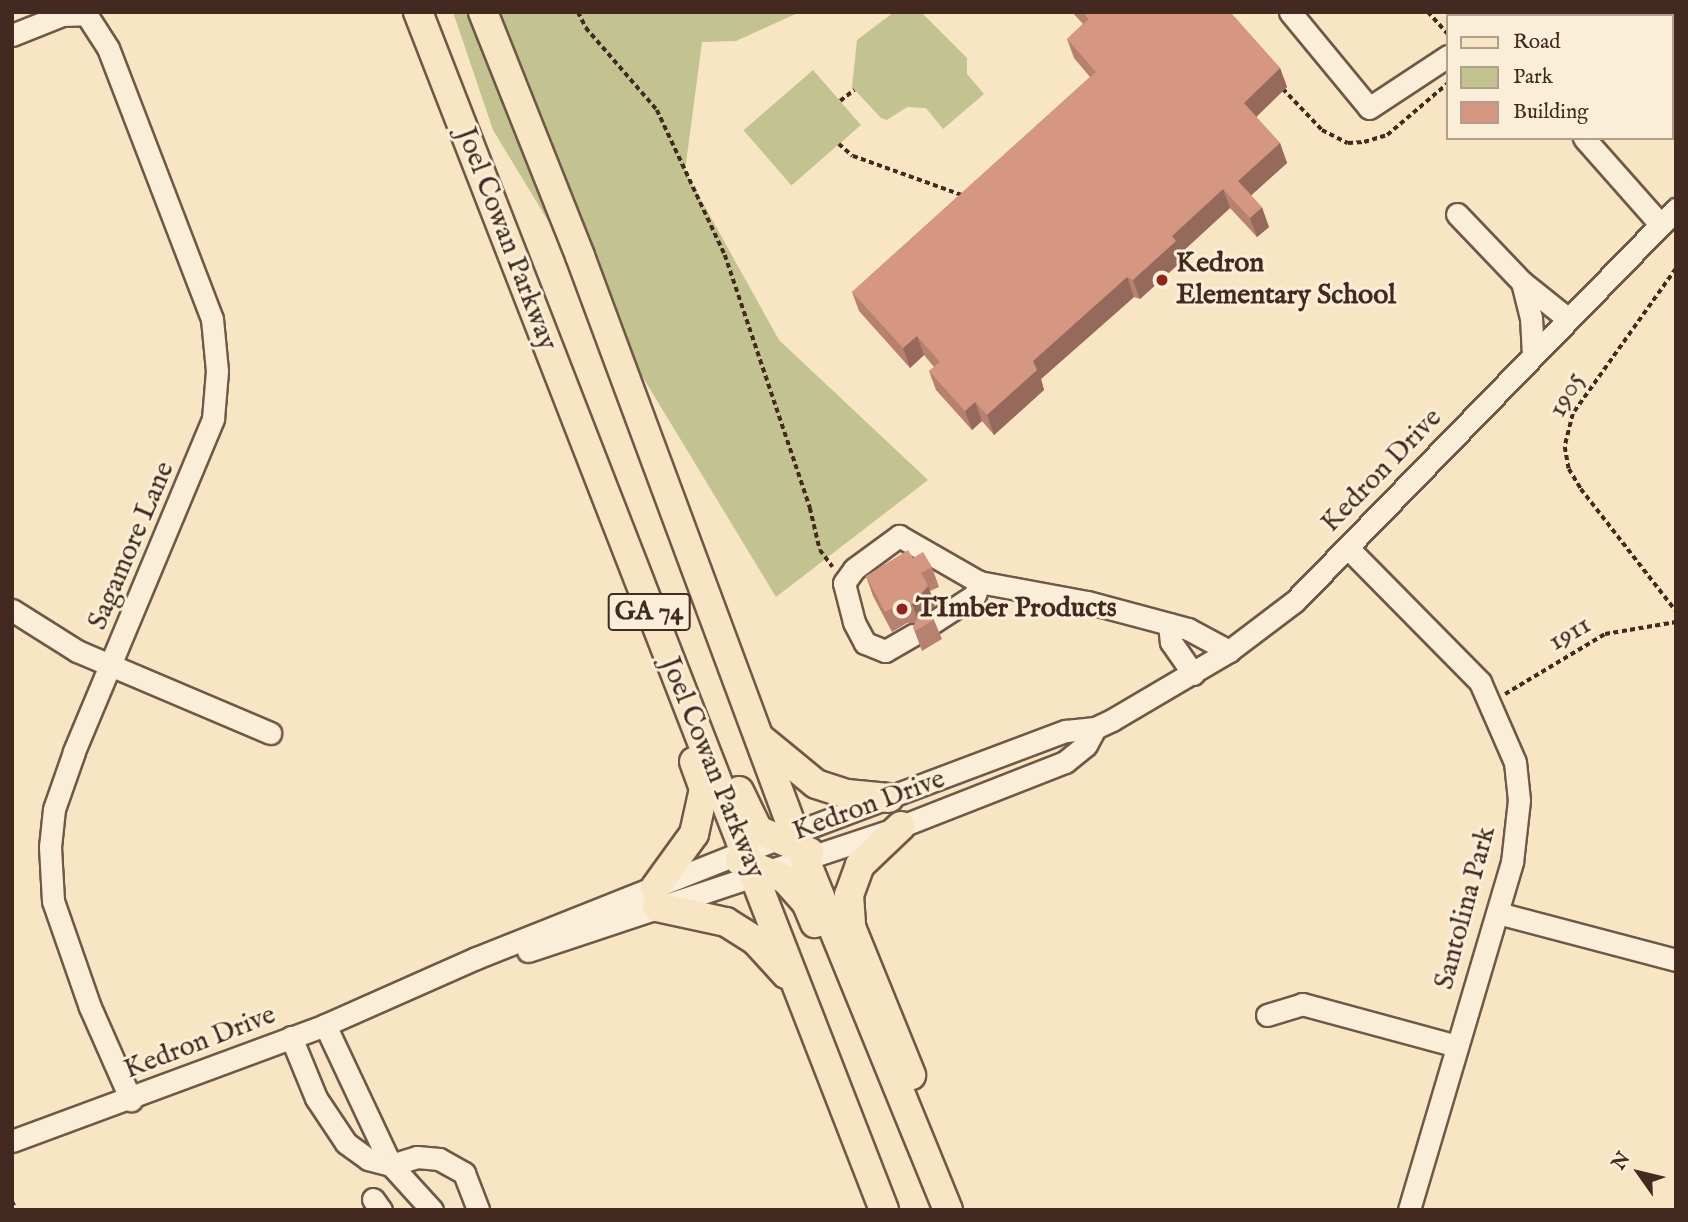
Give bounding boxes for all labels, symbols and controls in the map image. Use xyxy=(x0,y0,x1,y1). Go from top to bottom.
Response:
legend xyxy=(1446,14,1674,140)
text: Road xyxy=(1513,29,1560,56)
text: Park xyxy=(1513,64,1553,91)
text: Building xyxy=(1513,99,1588,126)
street label: Joel Cowan Parkway xyxy=(448,123,564,355)
place label: Kedron Elementary School xyxy=(1176,247,1396,313)
marker: Kedron Elementary School xyxy=(1154,272,1170,288)
street label: 1905 xyxy=(1541,367,1593,423)
street label: Kedron Drive xyxy=(1314,402,1450,540)
street label: Sagamore Lane xyxy=(82,457,182,635)
road number: GA 74 xyxy=(607,590,691,634)
place label: TImber Products xyxy=(916,592,1117,626)
marker: TImber Products xyxy=(894,601,910,617)
street label: 1911 xyxy=(1543,609,1597,659)
street label: Joel Cowan Parkway xyxy=(652,652,772,884)
street label: Kedron Drive xyxy=(788,763,950,849)
street label: Santolina Park xyxy=(1428,823,1504,993)
street label: Kedron Drive xyxy=(120,999,280,1087)
north arrow xyxy=(1604,1138,1674,1208)
text: N xyxy=(1607,1148,1636,1175)

